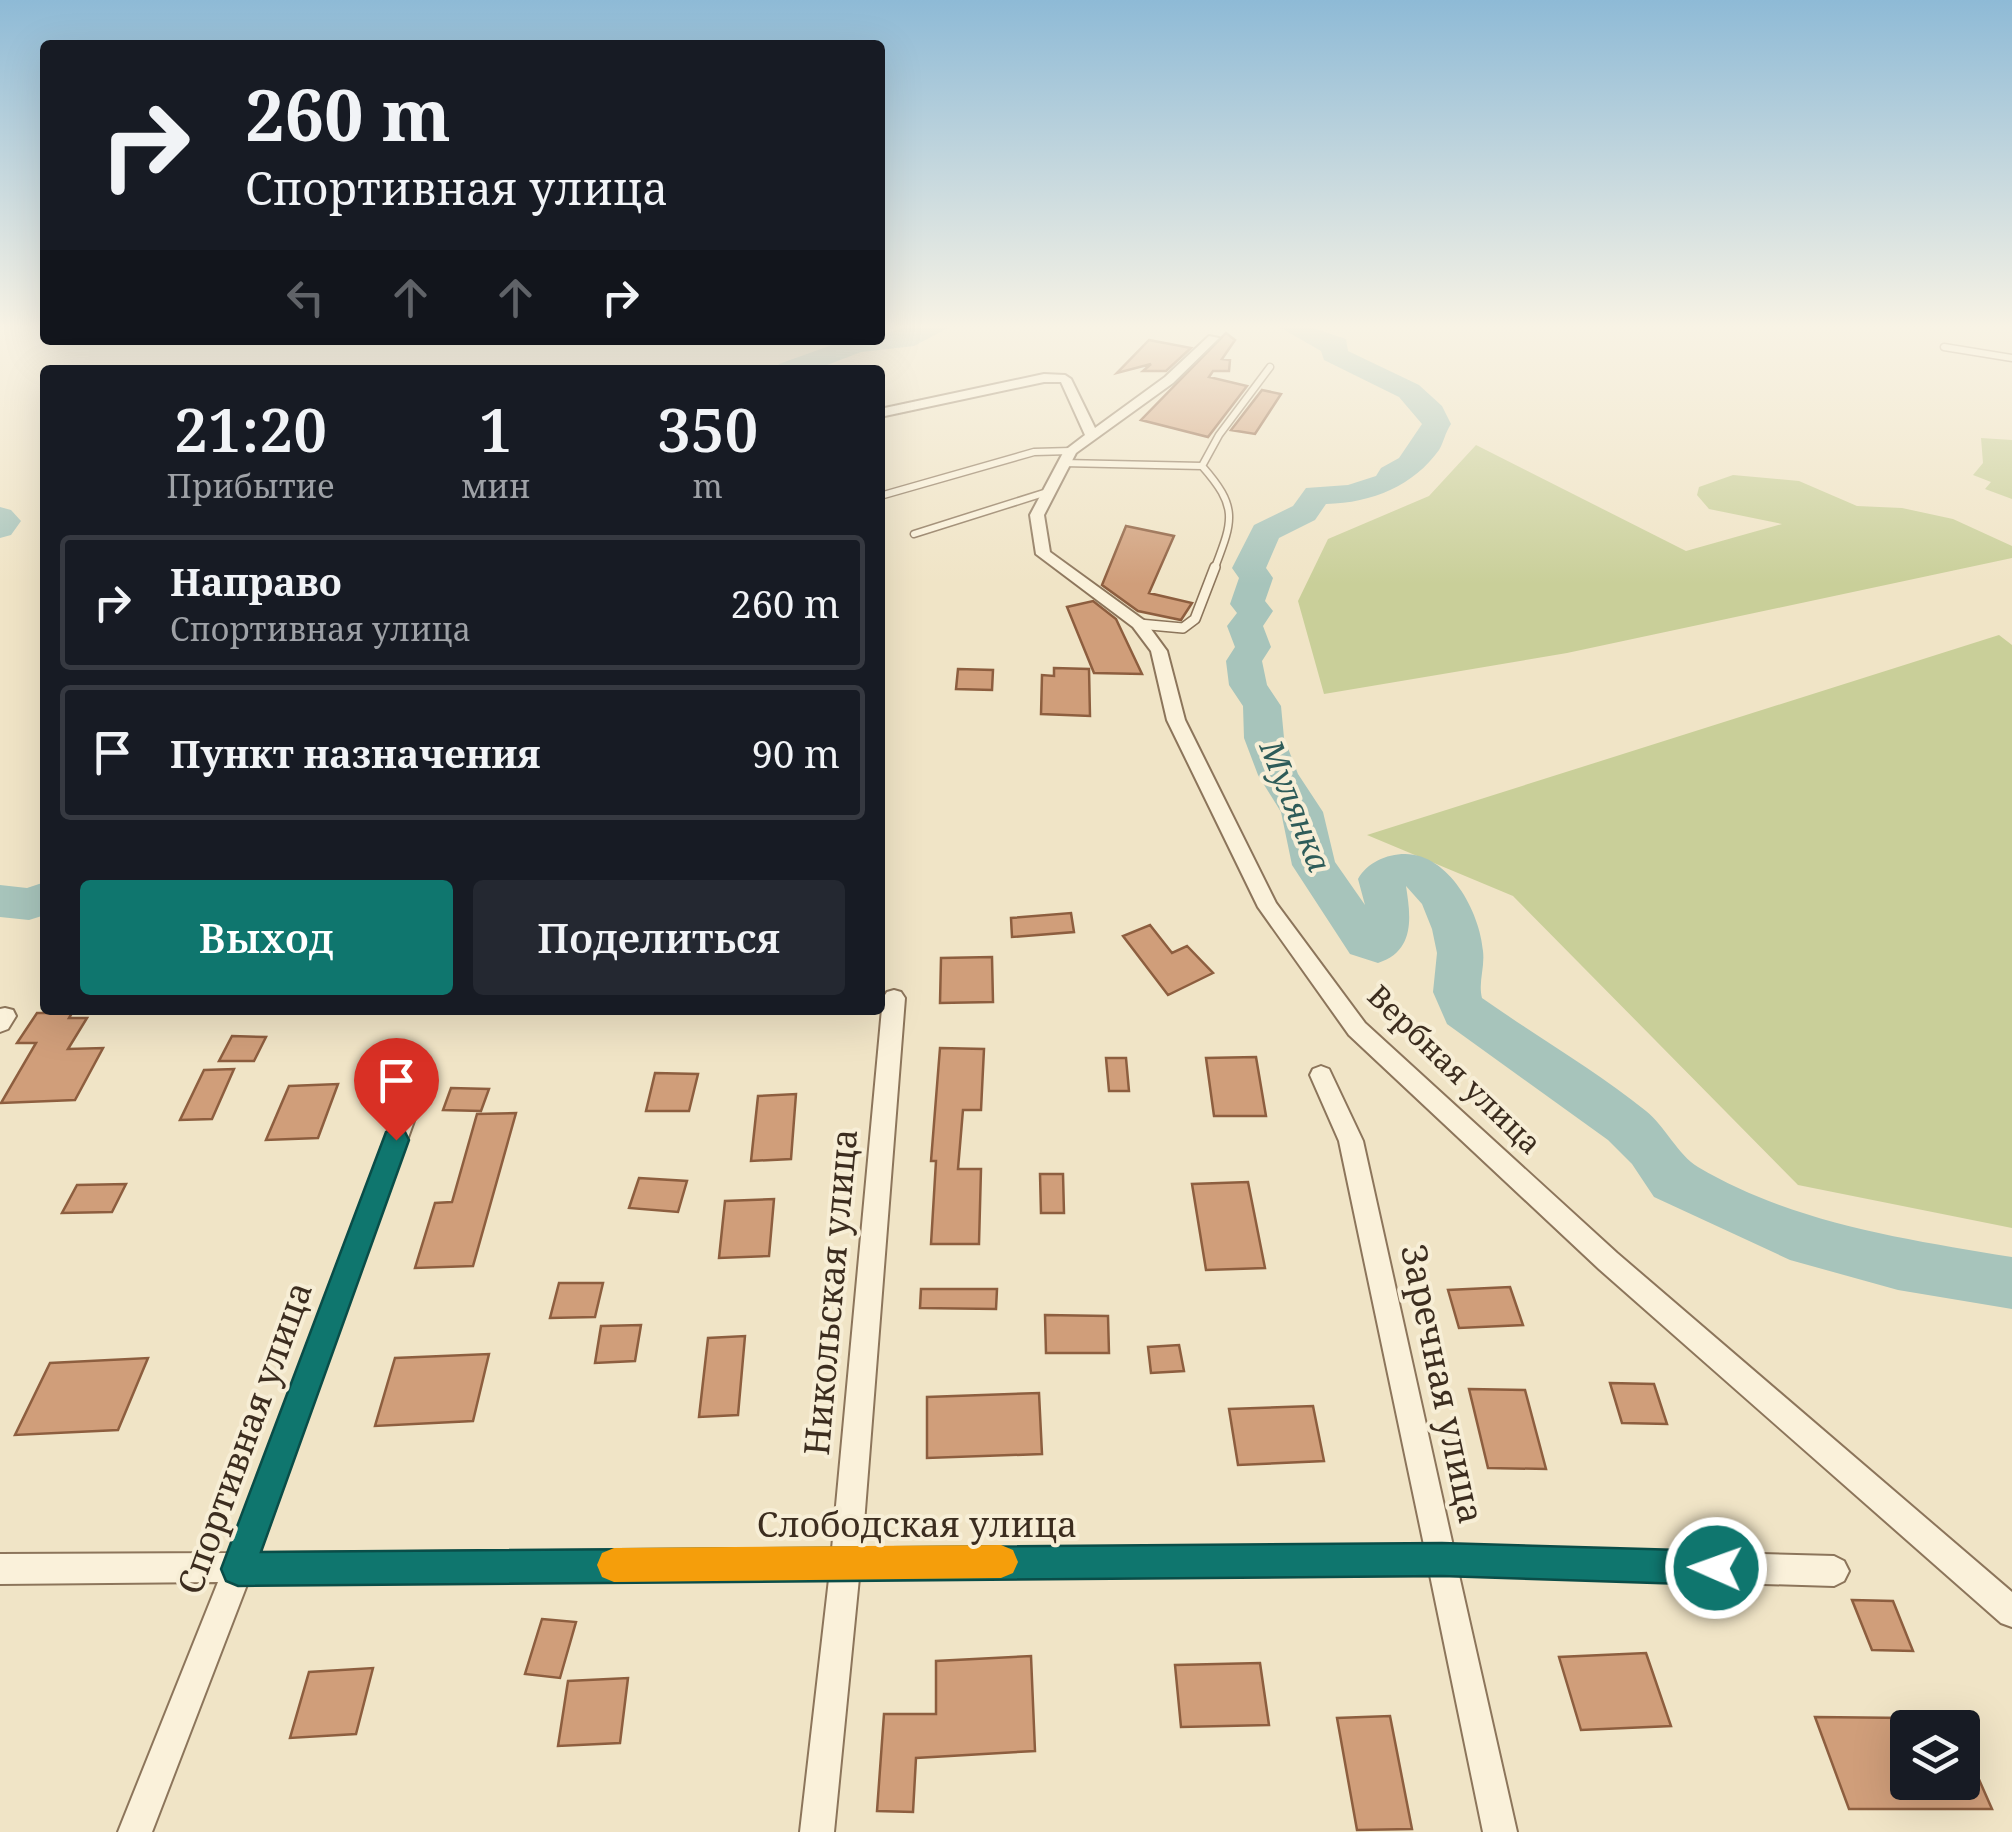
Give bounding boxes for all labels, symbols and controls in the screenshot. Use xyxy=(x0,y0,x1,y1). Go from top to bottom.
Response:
text: 260 m xyxy=(245,66,451,162)
icon: right xyxy=(80,80,210,210)
text: Спортивная улица xyxy=(245,157,668,218)
icon: left xyxy=(278,270,333,325)
icon: ahead xyxy=(383,270,438,325)
icon: ahead xyxy=(488,270,543,325)
icon: right xyxy=(593,270,648,325)
text: 21:20 xyxy=(174,388,327,470)
text: 1 xyxy=(479,388,513,470)
text: 350 xyxy=(657,388,758,470)
text: Прибытие xyxy=(167,464,334,507)
text: мин xyxy=(461,464,530,507)
text: m xyxy=(693,464,723,507)
text: Направо xyxy=(170,555,342,607)
icon: right xyxy=(85,575,140,630)
text: 260 m xyxy=(730,577,840,629)
text: Спортивная улица xyxy=(170,607,471,650)
icon: arrive xyxy=(85,725,140,780)
text: Пункт назначения xyxy=(170,727,540,779)
text: 90 m xyxy=(752,727,840,779)
water label: Мулянка xyxy=(1250,732,1342,877)
button: Выход xyxy=(80,880,453,995)
button: Поделиться xyxy=(473,880,845,995)
street label: Вербная улица xyxy=(1359,975,1551,1163)
pin xyxy=(354,1038,439,1141)
icon: arrive xyxy=(369,1053,424,1108)
street label: Никольская улица xyxy=(792,1127,867,1457)
street label: Заречная улица xyxy=(1391,1240,1496,1528)
street label: Спортивная улица xyxy=(165,1275,322,1600)
street label: Слободская улица xyxy=(757,1500,1077,1547)
position arrow xyxy=(1664,1516,1768,1620)
map controls xyxy=(1890,1710,1980,1800)
button: layers xyxy=(1890,1710,1980,1800)

